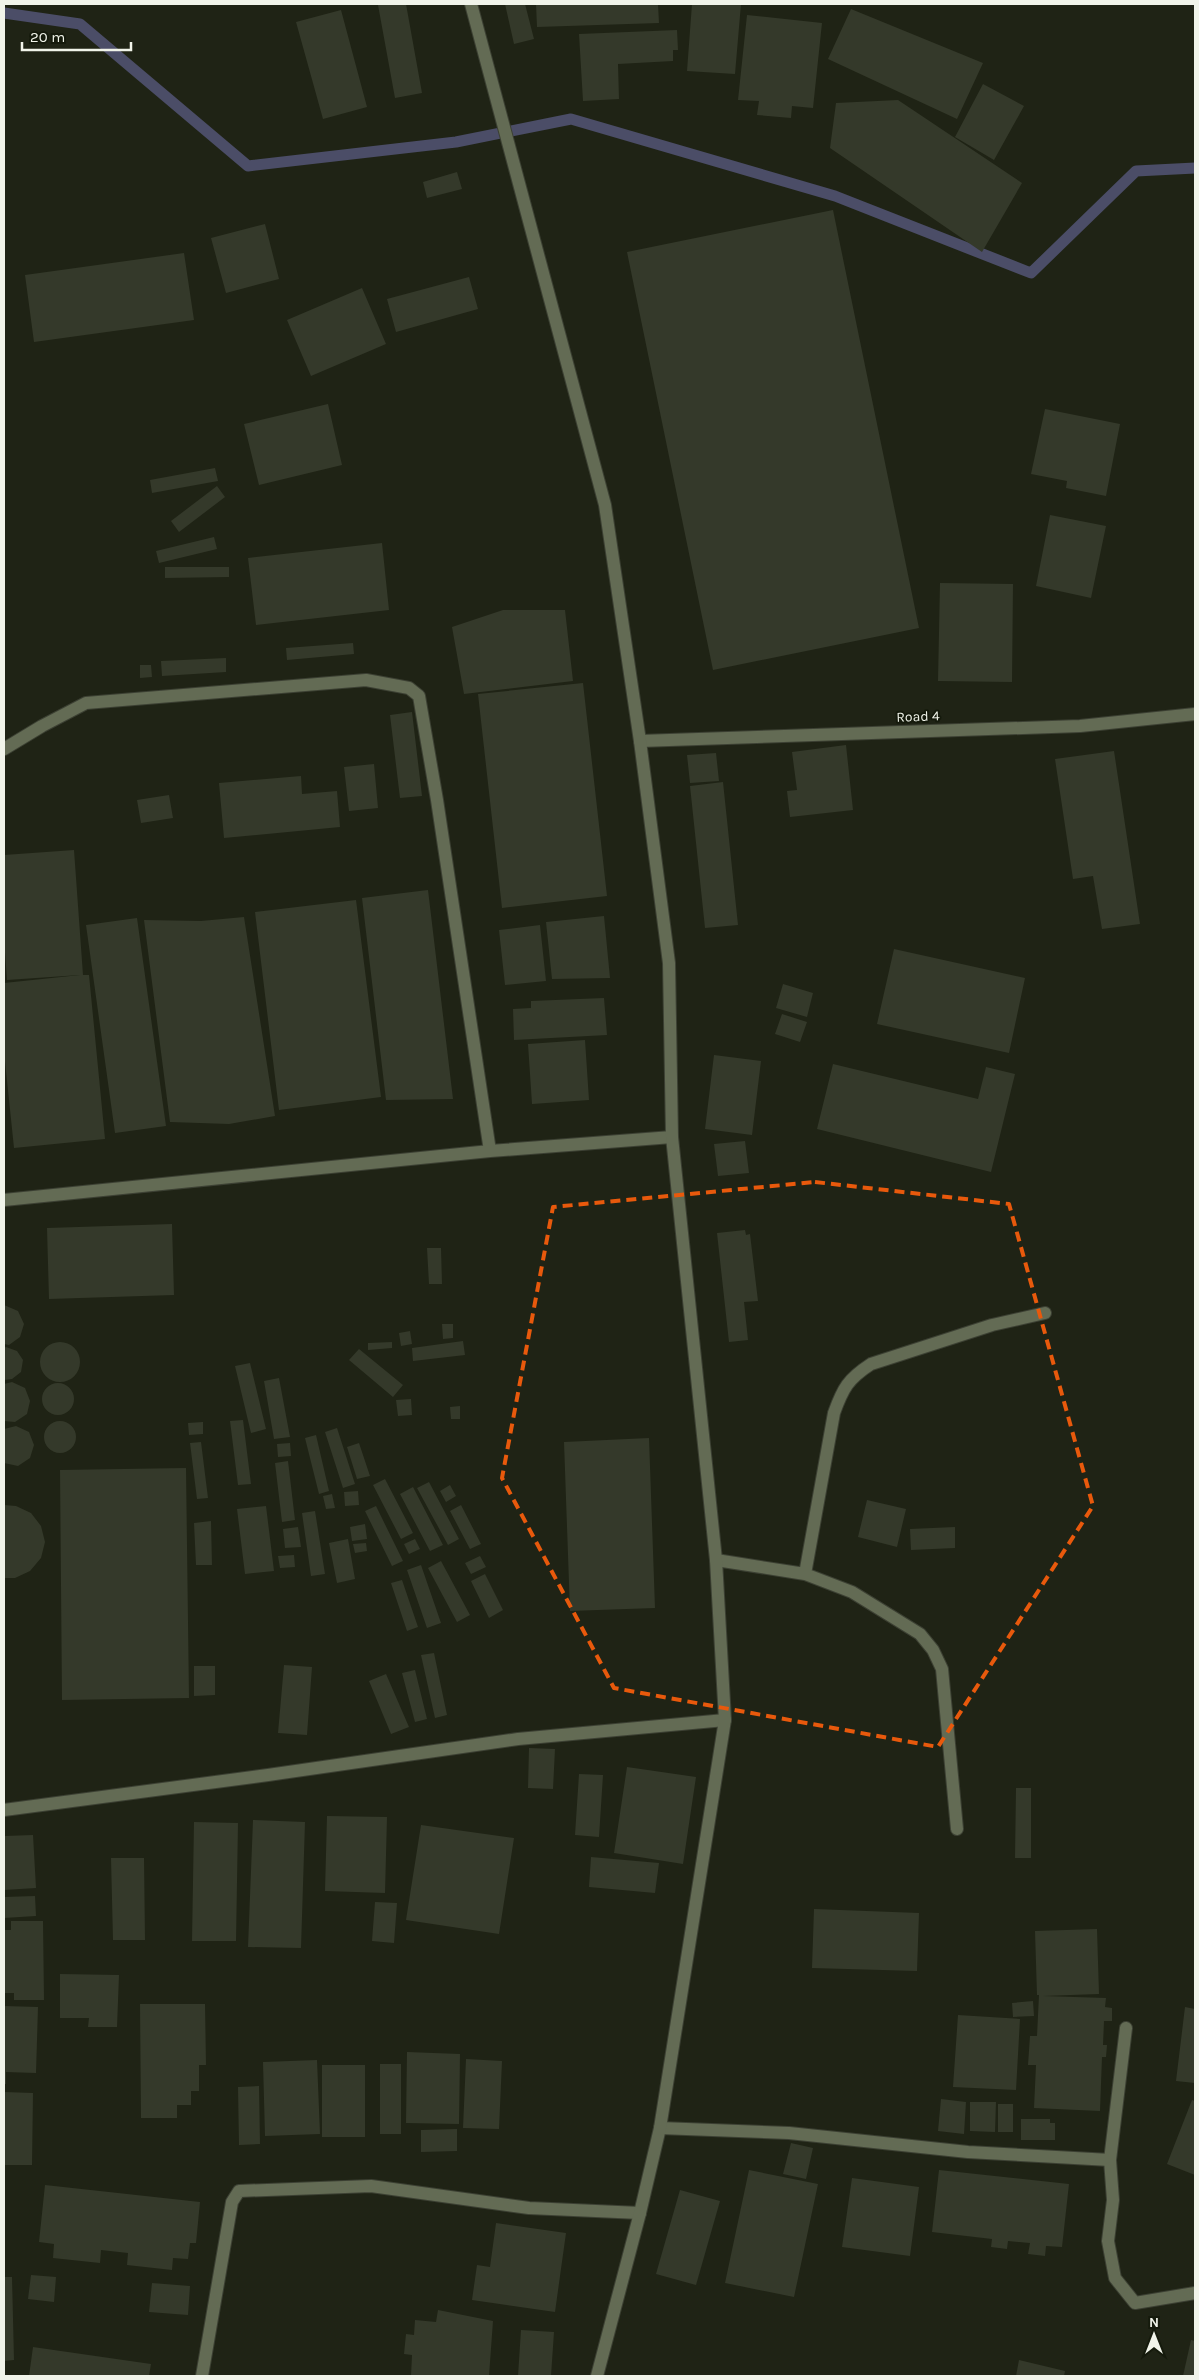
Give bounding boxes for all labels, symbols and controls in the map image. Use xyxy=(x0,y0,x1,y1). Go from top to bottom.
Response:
scale bar xyxy=(22,20,131,52)
text: 20 m xyxy=(30,28,65,46)
street label: Road 4 xyxy=(896,707,940,726)
north arrow xyxy=(1129,2310,1179,2360)
text: N xyxy=(1149,2314,1159,2331)

